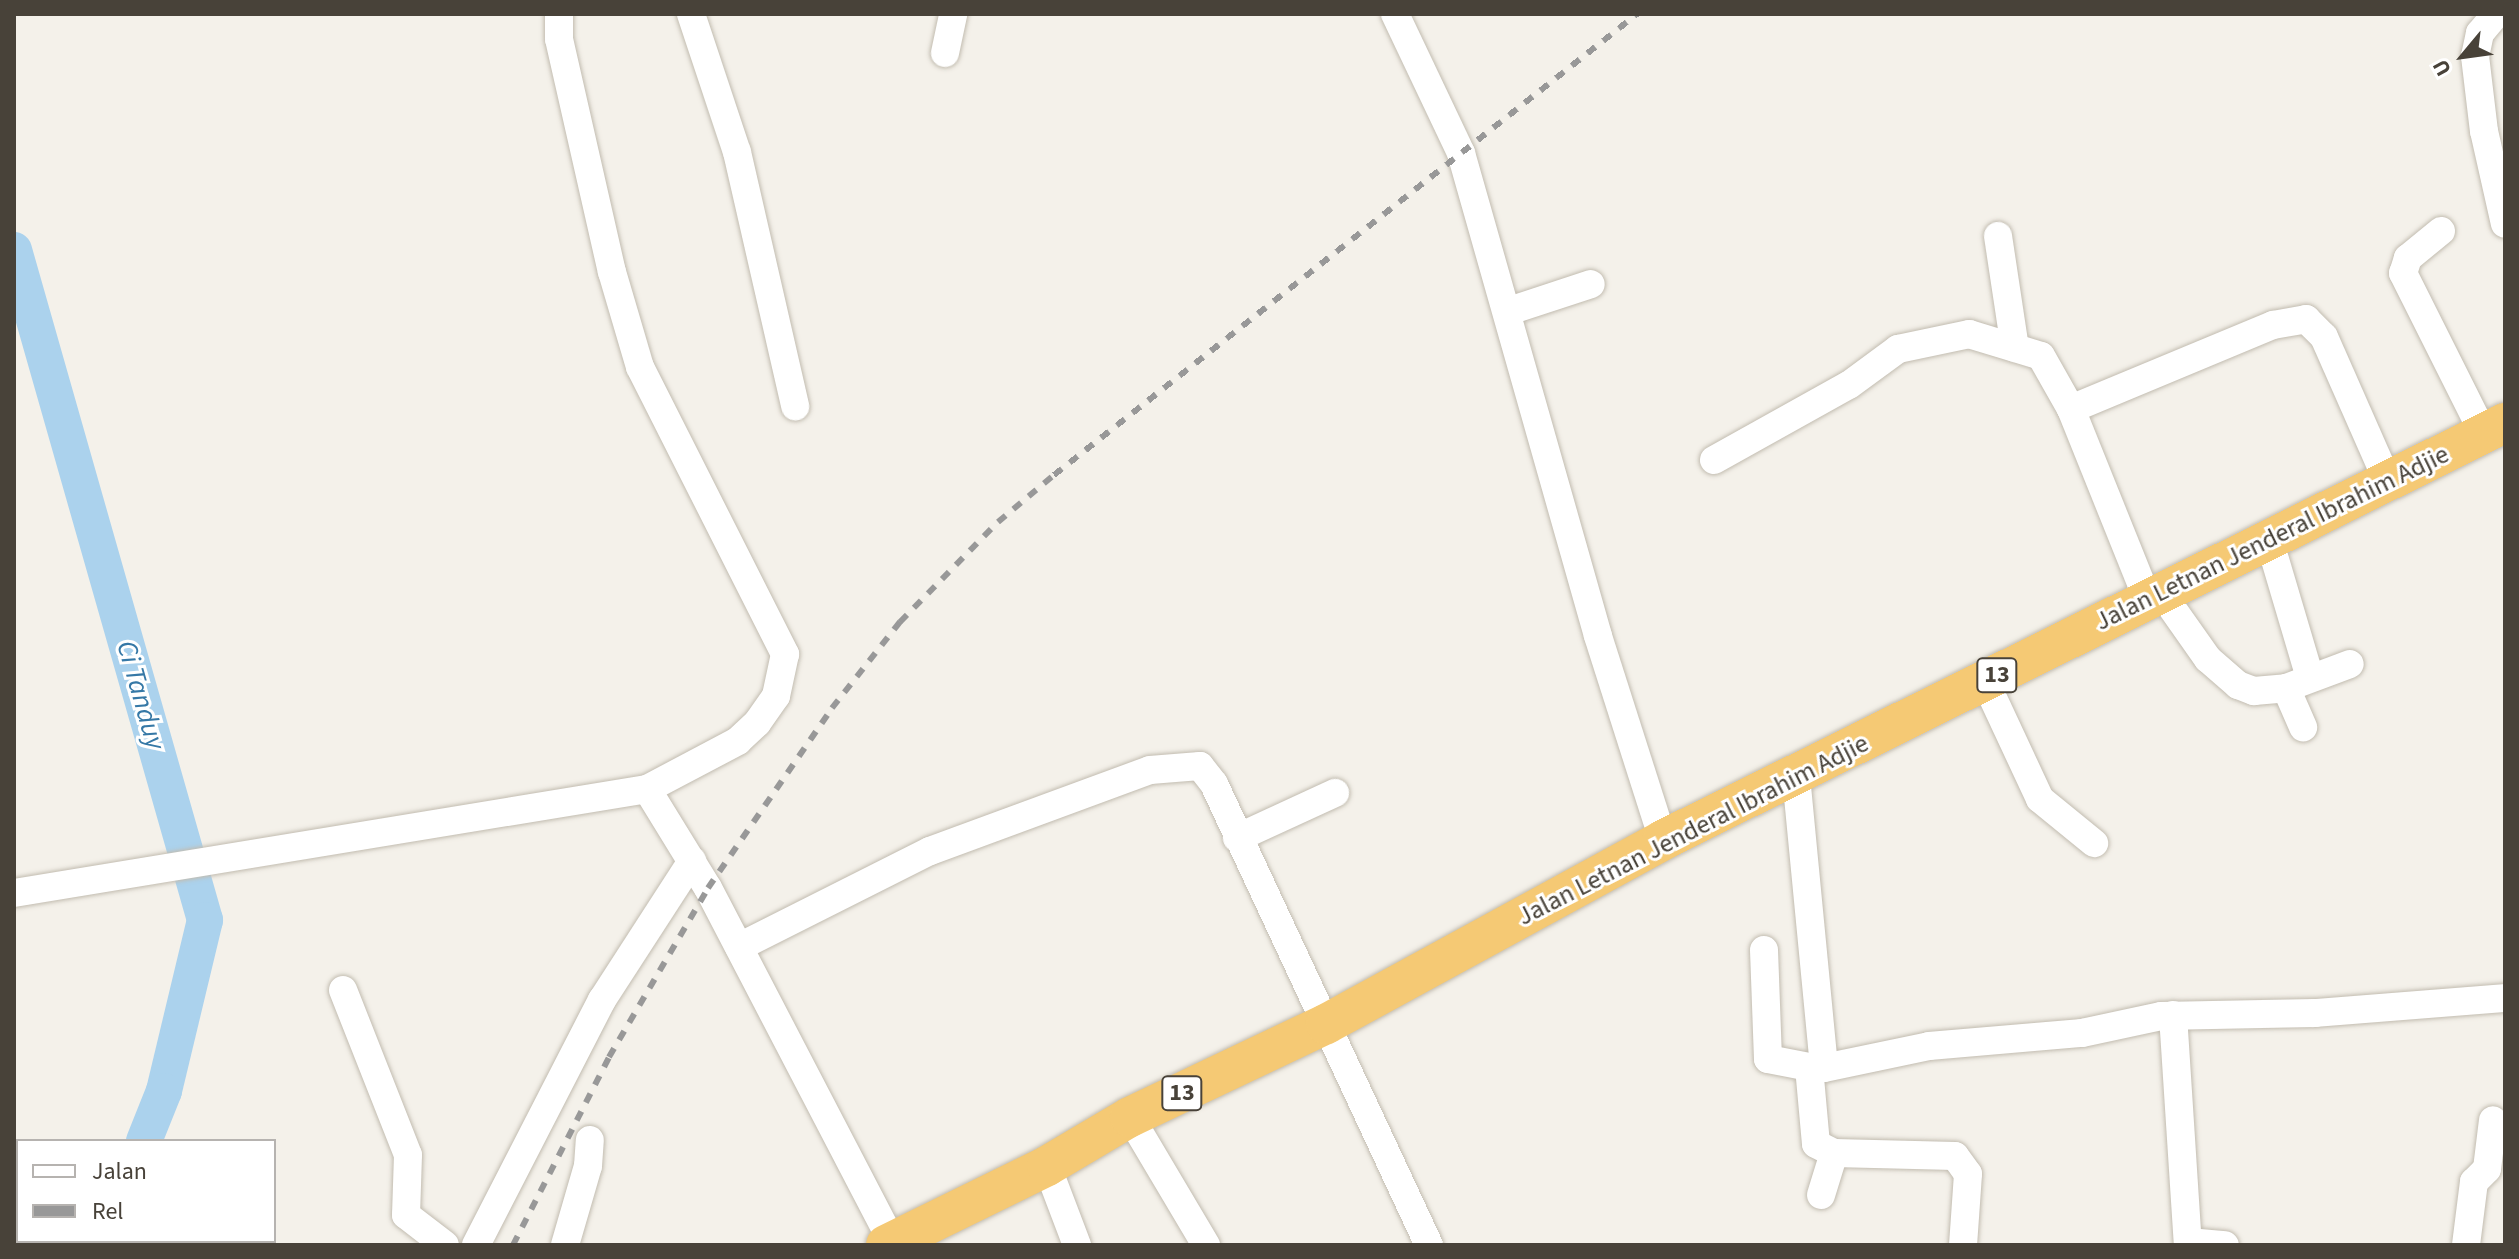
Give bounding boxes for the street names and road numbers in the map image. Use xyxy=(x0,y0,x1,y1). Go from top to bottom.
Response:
street label: Jalan Letnan Jenderal Ibrahim Adjie xyxy=(2090,439,2454,637)
road number: 13 xyxy=(1975,655,2019,695)
street label: Jalan Letnan Jenderal Ibrahim Adjie xyxy=(1512,728,1874,932)
road number: 13 xyxy=(1160,1073,1204,1113)

